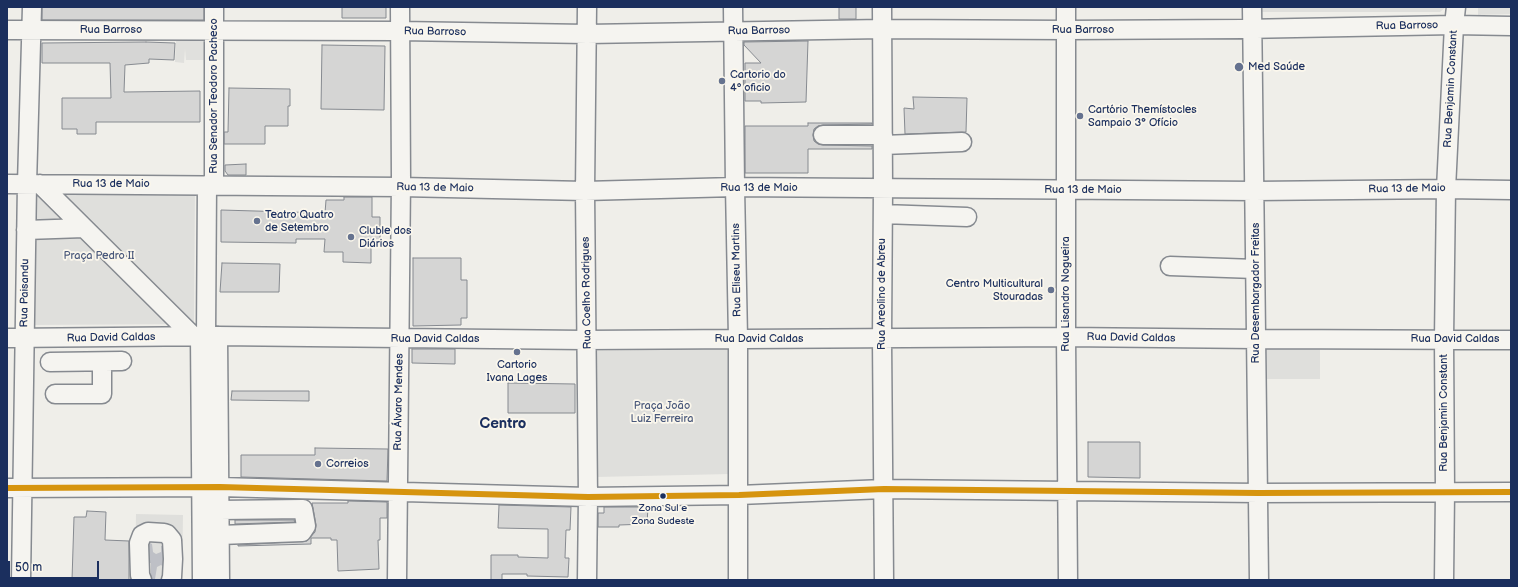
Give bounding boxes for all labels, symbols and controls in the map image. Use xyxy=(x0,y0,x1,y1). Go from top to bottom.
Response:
street label: Rua Senador Teodoro Pacheco xyxy=(207,18,221,174)
street label: Rua Barroso xyxy=(1376,19,1438,33)
street label: Rua Barroso xyxy=(80,23,142,37)
street label: Rua Barroso xyxy=(1052,23,1114,37)
street label: Rua Barroso xyxy=(728,24,790,38)
street label: Rua Barroso xyxy=(404,25,466,39)
street label: Rua Benjamin Constant xyxy=(1441,30,1461,148)
place label: Med Saúde xyxy=(1248,60,1305,74)
marker: Med Saúde xyxy=(1233,61,1245,73)
place label: Cartorio do 4º oficio xyxy=(730,68,786,94)
marker: Cartorio do 4º oficio xyxy=(717,76,727,86)
place label: Cartório Themístocles Sampaio 3° Ofício xyxy=(1088,103,1197,129)
marker: Cartório Themístocles Sampaio 3° Ofício xyxy=(1075,111,1085,121)
street label: Rua 13 de Maio xyxy=(72,177,150,191)
street label: Rua 13 de Maio xyxy=(396,181,474,195)
street label: Rua 13 de Maio xyxy=(720,181,798,195)
street label: Rua 13 de Maio xyxy=(1368,182,1446,196)
street label: Rua 13 de Maio xyxy=(1044,183,1122,197)
place label: Teatro Quatro de Setembro xyxy=(265,208,334,234)
marker: Teatro Quatro de Setembro xyxy=(252,216,262,226)
street label: Rua Desembargador Freitas xyxy=(1249,222,1263,364)
street label: Rua Eliseu Martins xyxy=(730,223,744,317)
place label: Cluble dos Diários xyxy=(359,224,411,250)
marker: Cluble dos Diários xyxy=(346,232,356,242)
street label: Rua Coelho Rodrigues xyxy=(579,236,595,350)
street label: Rua Lisandro Nogueira xyxy=(1059,236,1073,352)
street label: Rua Areolino de Abreu xyxy=(875,238,889,350)
park label: Praça Pedro II xyxy=(63,249,135,263)
street label: Rua Paisandu xyxy=(18,259,32,327)
place label: Centro Multicultural Stouradas xyxy=(946,277,1043,303)
marker: Centro Multicultural Stouradas xyxy=(1046,285,1056,295)
street label: Rua David Caldas xyxy=(67,331,155,345)
street label: Rua David Caldas xyxy=(1087,331,1175,345)
street label: Rua David Caldas xyxy=(391,332,479,346)
street label: Rua David Caldas xyxy=(715,332,803,346)
street label: Rua David Caldas xyxy=(1411,332,1499,346)
marker: Cartorio Ivana Lages xyxy=(512,347,522,357)
street label: Rua Álvaro Mendes xyxy=(392,353,406,451)
street label: Rua Benjamin Constant xyxy=(1437,354,1451,472)
place label: Cartorio Ivana Lages xyxy=(487,358,547,384)
park label: Praça João Luiz Ferreira xyxy=(631,399,693,425)
district label: Centro xyxy=(480,415,526,433)
place label: Correios xyxy=(326,457,369,471)
marker: Correios xyxy=(313,459,323,469)
marker: Zona Sul e Zona Sudeste xyxy=(658,491,668,501)
place label: Zona Sul e Zona Sudeste xyxy=(632,502,694,526)
scale bar xyxy=(10,553,101,579)
text: 50 m xyxy=(15,560,42,575)

